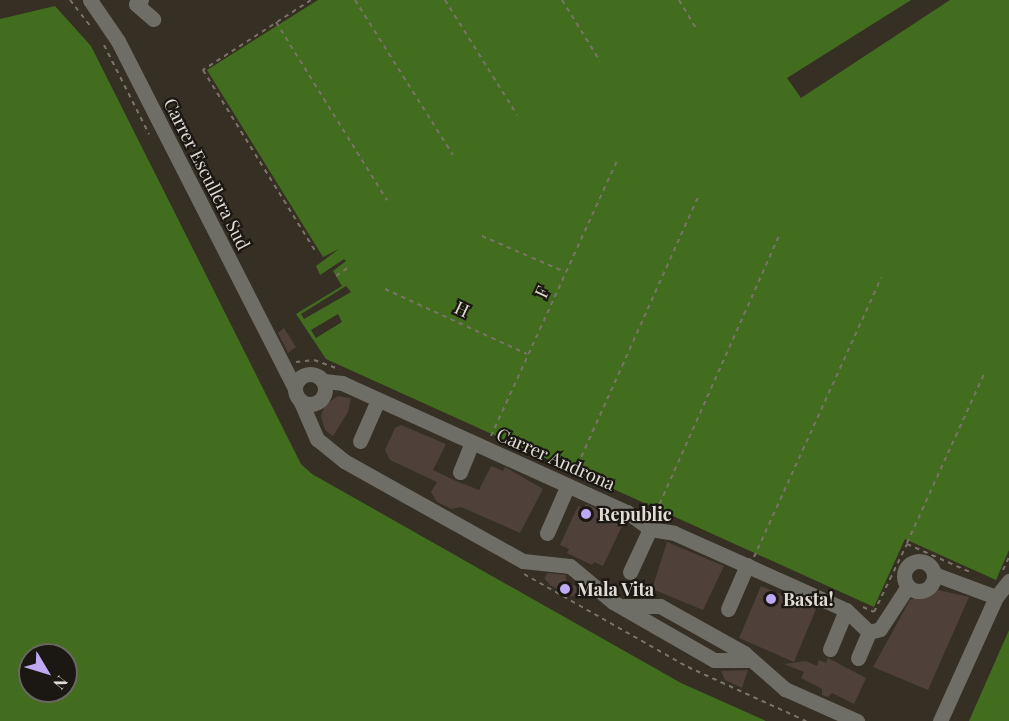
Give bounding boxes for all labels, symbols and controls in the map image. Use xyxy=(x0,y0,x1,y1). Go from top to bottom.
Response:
street label: Carrer Escullera Sud xyxy=(159,94,255,254)
street label: F xyxy=(530,283,554,301)
street label: H xyxy=(451,296,473,322)
street label: Carrer Androna xyxy=(493,423,619,495)
place label: Republic xyxy=(598,503,672,525)
marker: Republic xyxy=(579,507,593,521)
place label: Mala Vita xyxy=(577,578,655,600)
marker: Mala Vita xyxy=(558,582,572,596)
place label: Basta! xyxy=(783,588,834,610)
marker: Basta! xyxy=(764,592,778,606)
north arrow xyxy=(18,643,78,703)
text: N xyxy=(49,672,73,694)

